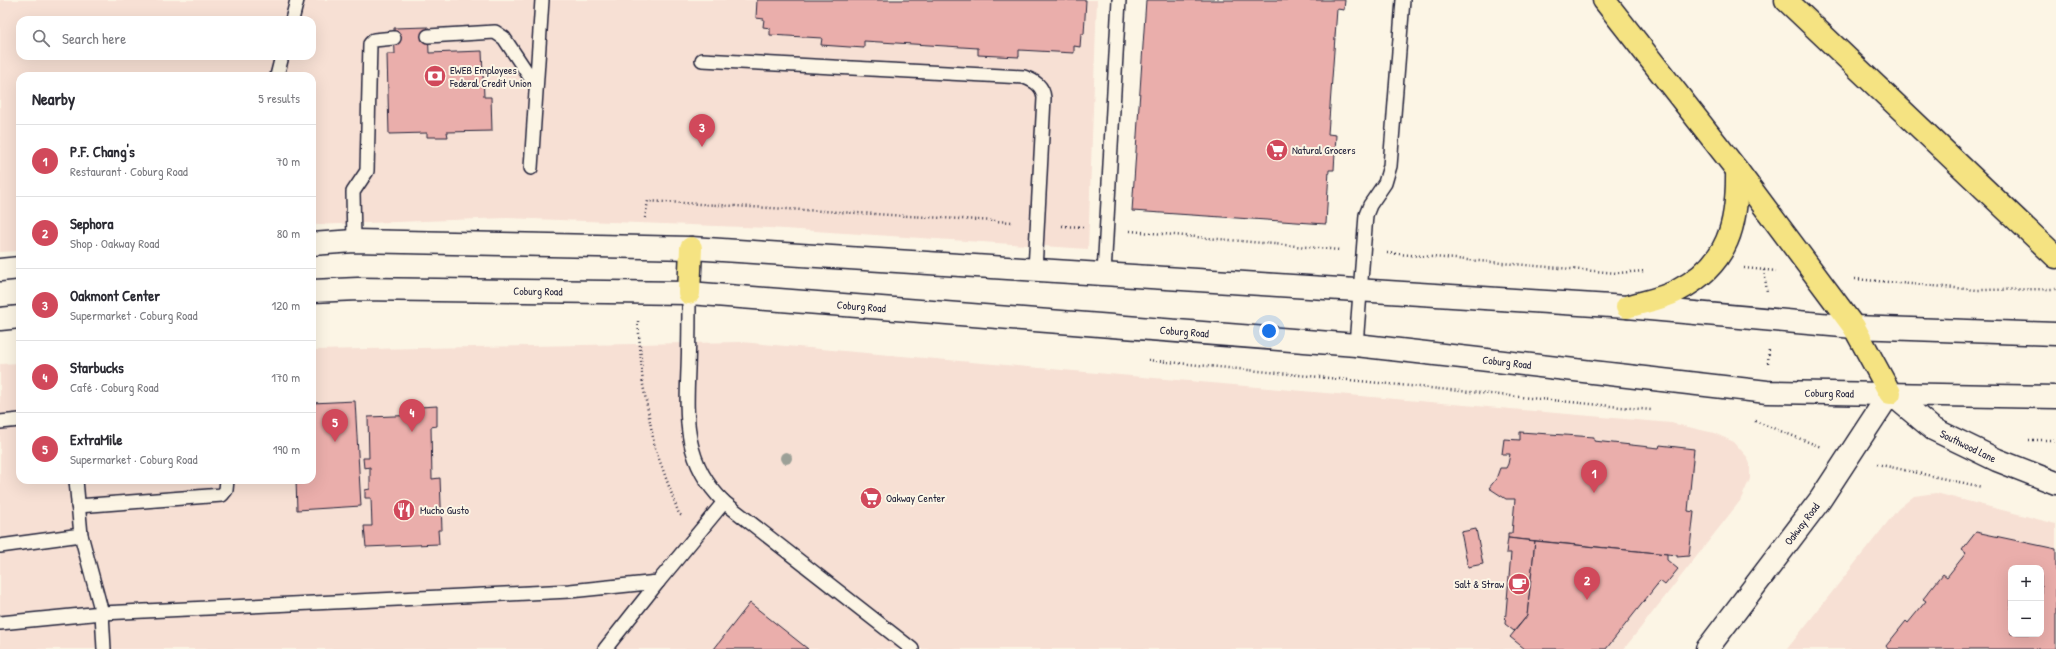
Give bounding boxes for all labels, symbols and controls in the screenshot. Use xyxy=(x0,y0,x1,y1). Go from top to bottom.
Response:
search box xyxy=(16,16,316,60)
icon: search xyxy=(30,27,52,49)
text: Search here xyxy=(62,28,126,49)
bank icon: EWEB Employees Federal Credit Union xyxy=(422,63,448,89)
place label: EWEB Employees Federal Credit Union xyxy=(449,63,532,90)
text: Nearby xyxy=(32,87,75,110)
text: 5 results xyxy=(258,89,300,107)
pin: 3 xyxy=(689,114,715,147)
supermarket icon: Natural Grocers xyxy=(1264,137,1290,163)
text: P.F. Chang's xyxy=(70,141,135,162)
place label: Natural Grocers xyxy=(1292,143,1355,157)
text: 1 xyxy=(43,152,47,170)
text: 70 m xyxy=(276,152,300,170)
text: Restaurant · Coburg Road xyxy=(70,162,188,180)
text: Sephora xyxy=(70,213,113,234)
text: 2 xyxy=(42,224,48,242)
text: 80 m xyxy=(277,224,300,242)
text: Shop · Oakway Road xyxy=(70,234,159,252)
street label: Coburg Road xyxy=(513,284,563,298)
text: Oakmont Center xyxy=(70,285,160,306)
text: 3 xyxy=(42,296,48,314)
text: 120 m xyxy=(272,296,300,314)
street label: Coburg Road xyxy=(836,298,887,315)
text: Supermarket · Coburg Road xyxy=(70,306,197,324)
your location xyxy=(1259,321,1279,341)
street label: Coburg Road xyxy=(1159,323,1210,341)
street label: Coburg Road xyxy=(1482,353,1533,372)
text: Starbucks xyxy=(70,357,124,378)
text: 4 xyxy=(43,368,47,386)
text: 170 m xyxy=(271,368,300,386)
text: Café · Coburg Road xyxy=(70,378,159,396)
street label: Coburg Road xyxy=(1805,386,1855,401)
pin: 4 xyxy=(399,399,425,432)
pin: 5 xyxy=(322,409,348,442)
street label: Southwood Lane xyxy=(1938,426,1999,466)
text: ExtraMile xyxy=(70,429,122,450)
text: 5 xyxy=(42,440,48,458)
text: 190 m xyxy=(273,440,300,458)
text: Supermarket · Coburg Road xyxy=(70,450,197,468)
pin: 1 xyxy=(1581,460,1607,493)
supermarket icon: Oakway Center xyxy=(858,485,884,511)
place label: Oakway Center xyxy=(886,491,946,505)
restaurant icon: Mucho Gusto xyxy=(391,497,417,523)
street label: Oakway Road xyxy=(1781,499,1823,548)
place label: Mucho Gusto xyxy=(420,503,469,517)
map controls xyxy=(2008,565,2044,637)
button: + xyxy=(2008,565,2044,601)
pin: 2 xyxy=(1574,567,1600,600)
cafe icon: Salt & Straw xyxy=(1506,571,1532,597)
place label: Salt & Straw xyxy=(1455,577,1504,591)
button: − xyxy=(2008,601,2044,637)

